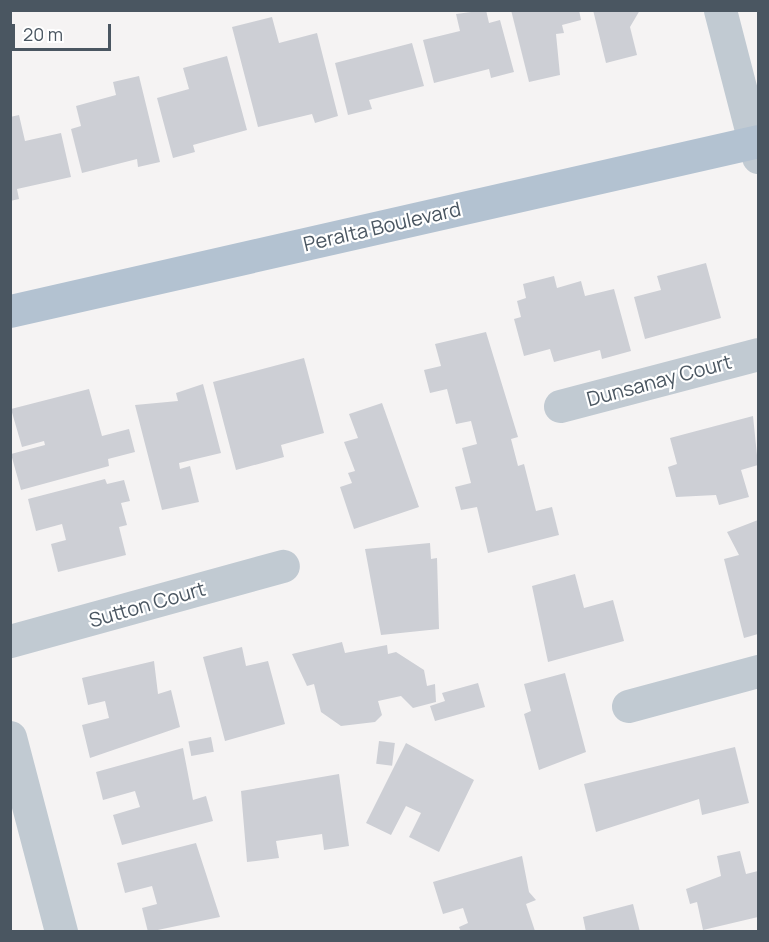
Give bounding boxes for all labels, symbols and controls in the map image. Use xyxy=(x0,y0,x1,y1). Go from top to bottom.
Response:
scale bar xyxy=(15,12,114,50)
text: 20 m xyxy=(23,22,63,46)
street label: Peralta Boulevard xyxy=(301,196,463,256)
street label: Dunsanay Court xyxy=(584,349,734,411)
street label: Sutton Court xyxy=(86,576,208,632)

